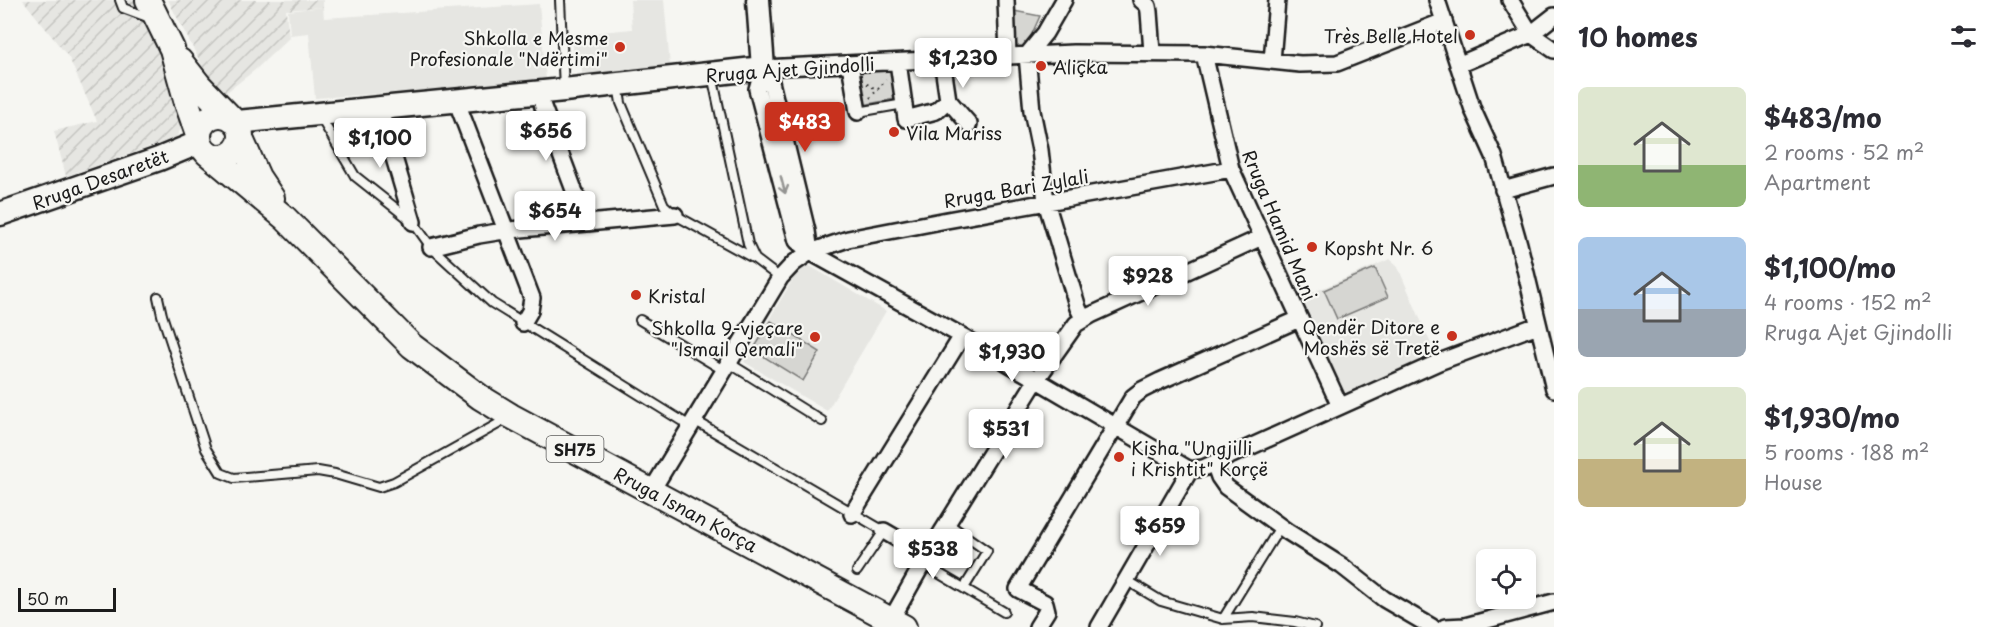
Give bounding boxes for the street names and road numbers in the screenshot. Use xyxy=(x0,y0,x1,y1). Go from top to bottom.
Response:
street label: Rruga Ajet Gjindolli xyxy=(704,50,876,88)
street label: Rruga Desaretët xyxy=(28,142,172,216)
street label: Rruga Hamid Mani xyxy=(1236,145,1324,305)
street label: Rruga Bari Zylali xyxy=(941,162,1091,214)
road number: SH75 xyxy=(546,436,604,462)
street label: Rruga Isnan Korça xyxy=(609,460,763,559)

